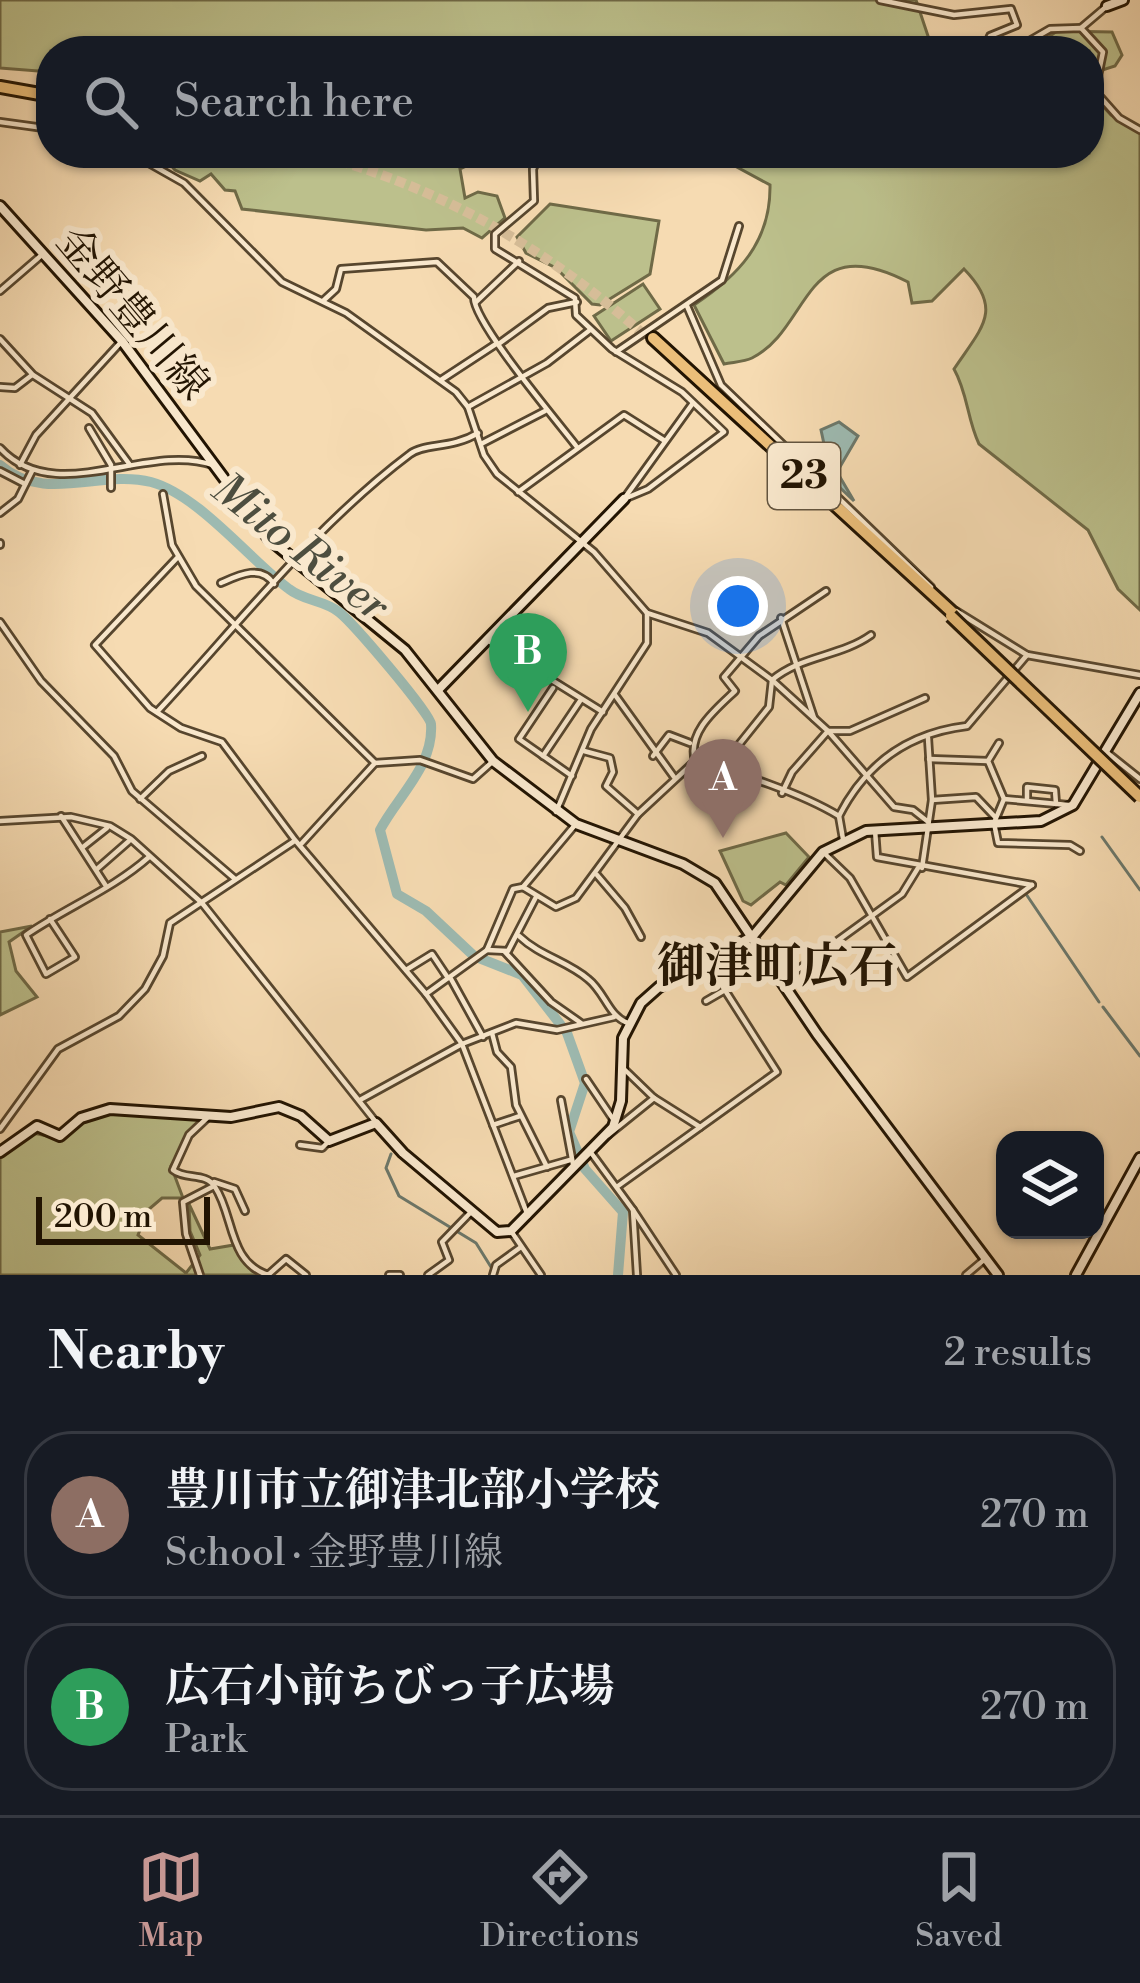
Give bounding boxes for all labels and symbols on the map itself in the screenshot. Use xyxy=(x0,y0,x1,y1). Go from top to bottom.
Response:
street label: 金野豊川線 xyxy=(44,217,220,411)
road number: 23 xyxy=(768,443,840,509)
water label: Mito River xyxy=(200,461,401,635)
your location xyxy=(708,576,768,636)
pin: B xyxy=(489,613,567,712)
pin: A xyxy=(684,739,762,838)
district label: 御津町広石 xyxy=(657,938,897,998)
scale bar xyxy=(36,1191,210,1244)

